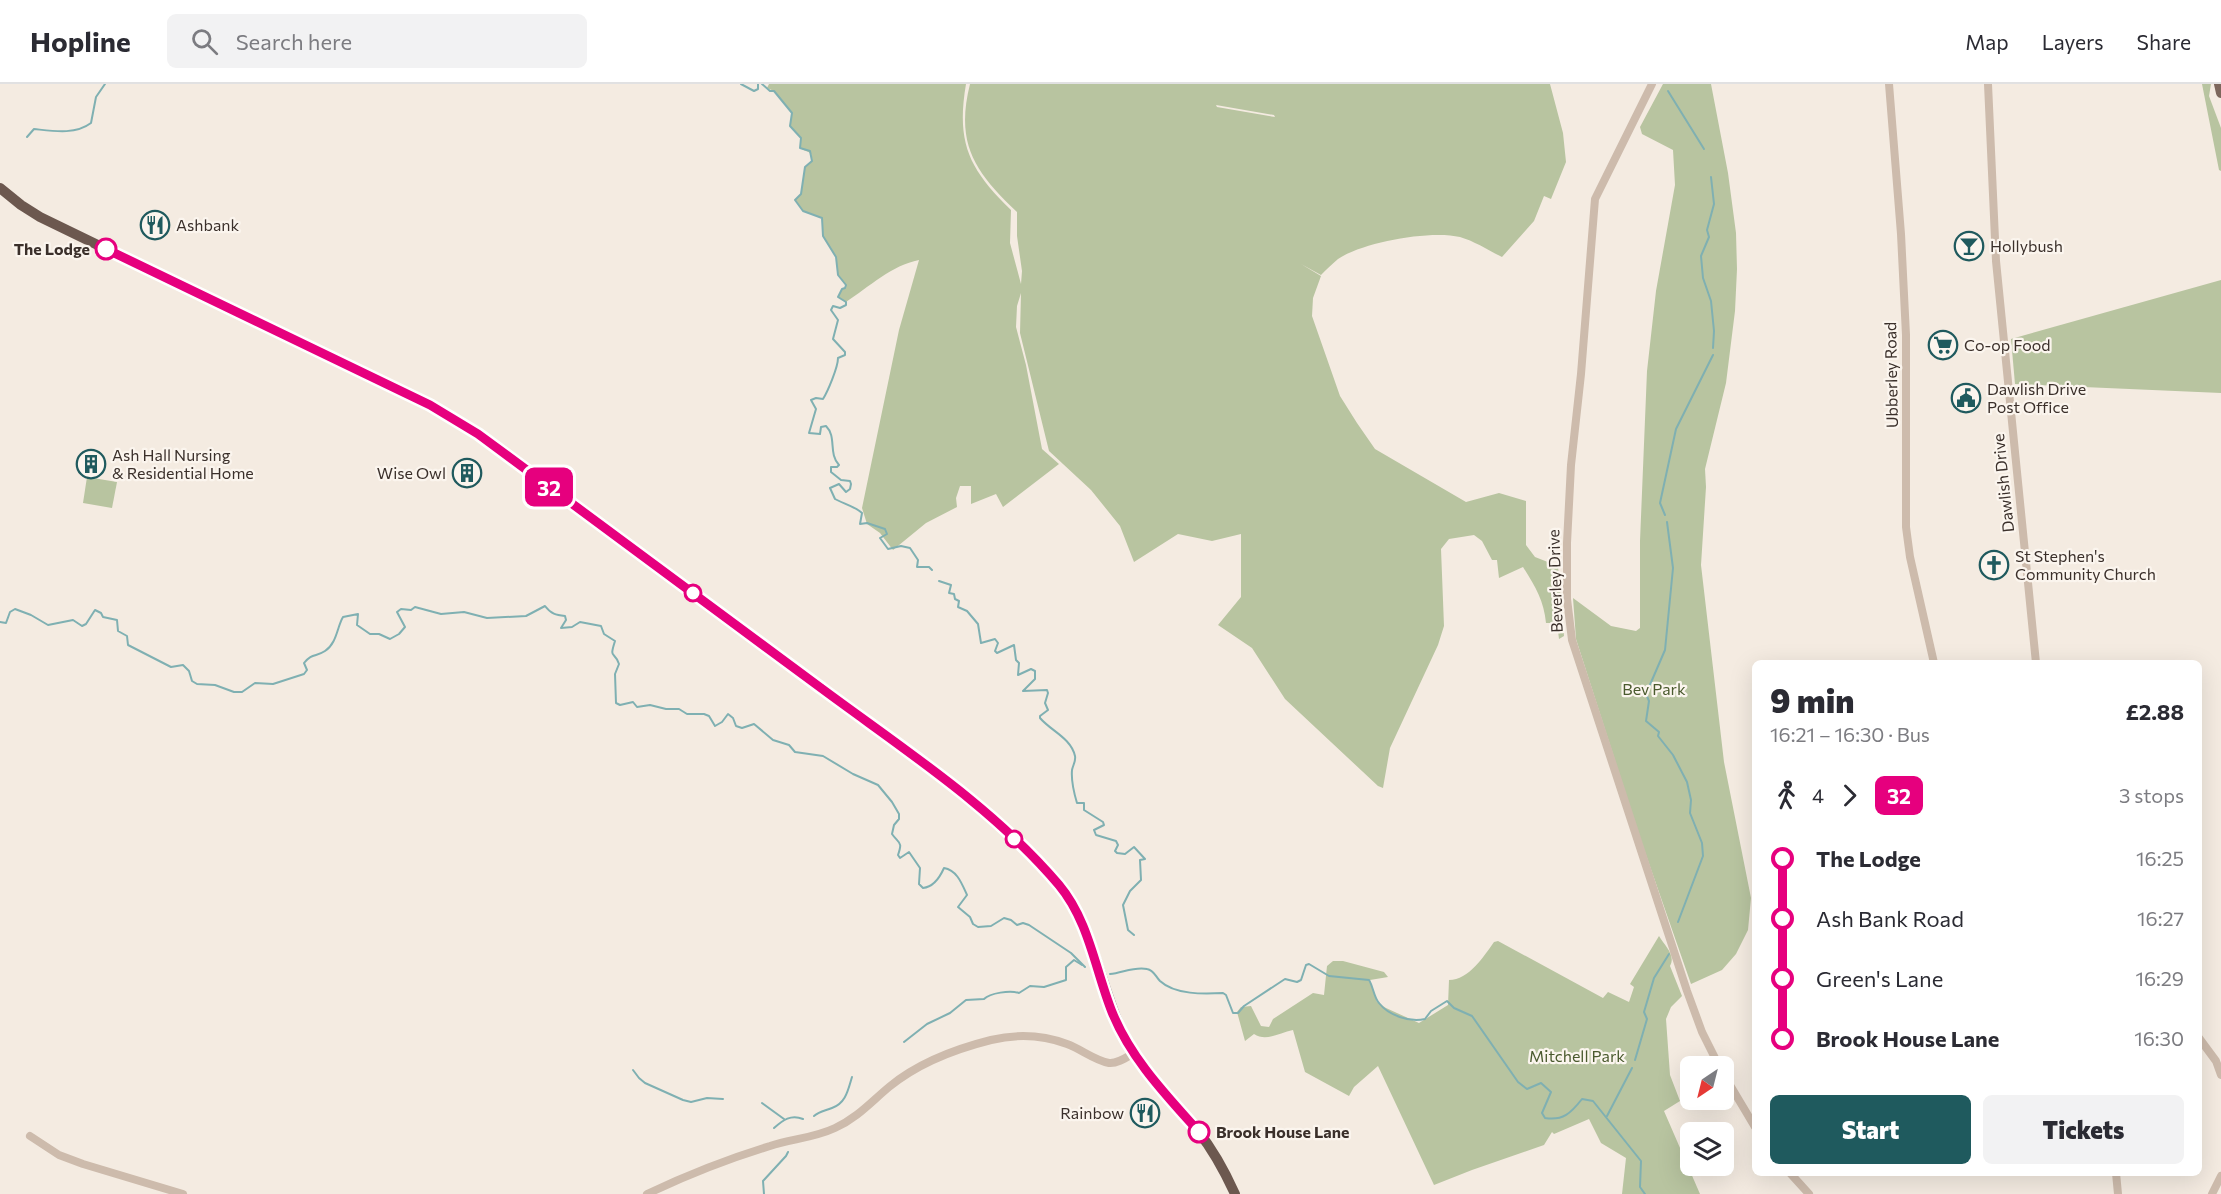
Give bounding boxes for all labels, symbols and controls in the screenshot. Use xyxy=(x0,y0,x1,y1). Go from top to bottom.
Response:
search box xyxy=(167,14,587,68)
text: Hopline xyxy=(30,24,131,58)
icon: search xyxy=(188,25,221,58)
text: Search here xyxy=(236,28,352,55)
text: Map xyxy=(1965,29,2009,54)
text: Layers xyxy=(2042,29,2104,54)
text: Share xyxy=(2137,29,2191,54)
restaurant icon: Ashbank xyxy=(139,209,171,241)
place label: Ashbank xyxy=(176,215,239,234)
bar icon: Hollybush xyxy=(1953,230,1985,262)
place label: Hollybush xyxy=(1990,236,2063,255)
marker: The Lodge xyxy=(95,238,117,260)
place label: The Lodge xyxy=(14,239,90,258)
street label: Ubberley Road xyxy=(1880,322,1901,428)
supermarket icon: Co-op Food xyxy=(1927,329,1959,361)
place label: Co-op Food xyxy=(1964,335,2051,354)
place label: Dawlish Drive Post Office xyxy=(1987,379,2086,416)
public building icon: Dawlish Drive Post Office xyxy=(1950,382,1982,414)
street label: Dawlish Drive xyxy=(1988,433,2017,533)
place label: Ash Hall Nursing & Residential Home xyxy=(112,445,254,482)
building icon: Ash Hall Nursing & Residential Home xyxy=(75,448,107,480)
building icon: Wise Owl xyxy=(451,457,483,489)
place label: Wise Owl xyxy=(377,463,446,482)
line badge: 32 xyxy=(522,468,576,506)
text: 32 xyxy=(537,475,561,500)
street label: Beverley Drive xyxy=(1543,529,1566,633)
place label: St Stephen's Community Church xyxy=(2015,546,2156,583)
church icon: St Stephen's Community Church xyxy=(1978,549,2010,581)
unlabelled marker xyxy=(684,584,702,602)
park label: Bev Park xyxy=(1622,679,1686,698)
text: 9 min xyxy=(1770,679,1854,720)
text: £2.88 xyxy=(2125,698,2184,725)
text: 16:21 – 16:30 · Bus xyxy=(1770,722,1930,746)
icon: walk xyxy=(1770,779,1803,812)
icon: forward xyxy=(1833,779,1866,812)
text: 4 xyxy=(1812,783,1824,807)
text: 32 xyxy=(1887,783,1911,808)
text: 3 stops xyxy=(2119,783,2184,807)
unlabelled marker xyxy=(1005,830,1023,848)
text: The Lodge xyxy=(1816,845,1921,872)
text: 16:25 xyxy=(2136,846,2184,870)
text: Ash Bank Road xyxy=(1816,905,1964,932)
text: 16:27 xyxy=(2137,906,2184,930)
text: Green's Lane xyxy=(1816,965,1943,992)
text: 16:29 xyxy=(2135,966,2184,990)
text: Brook House Lane xyxy=(1816,1025,1999,1052)
text: 16:30 xyxy=(2134,1026,2184,1050)
park label: Mitchell Park xyxy=(1529,1046,1625,1065)
north arrow xyxy=(1680,1056,1734,1110)
map controls xyxy=(1680,1056,1734,1176)
button: Start xyxy=(1770,1095,1971,1164)
button: Tickets xyxy=(1983,1095,2184,1164)
restaurant icon: Rainbow xyxy=(1129,1097,1161,1129)
place label: Rainbow xyxy=(1060,1103,1124,1122)
marker: Brook House Lane xyxy=(1188,1121,1210,1143)
place label: Brook House Lane xyxy=(1216,1122,1349,1141)
button: layers xyxy=(1680,1122,1734,1176)

